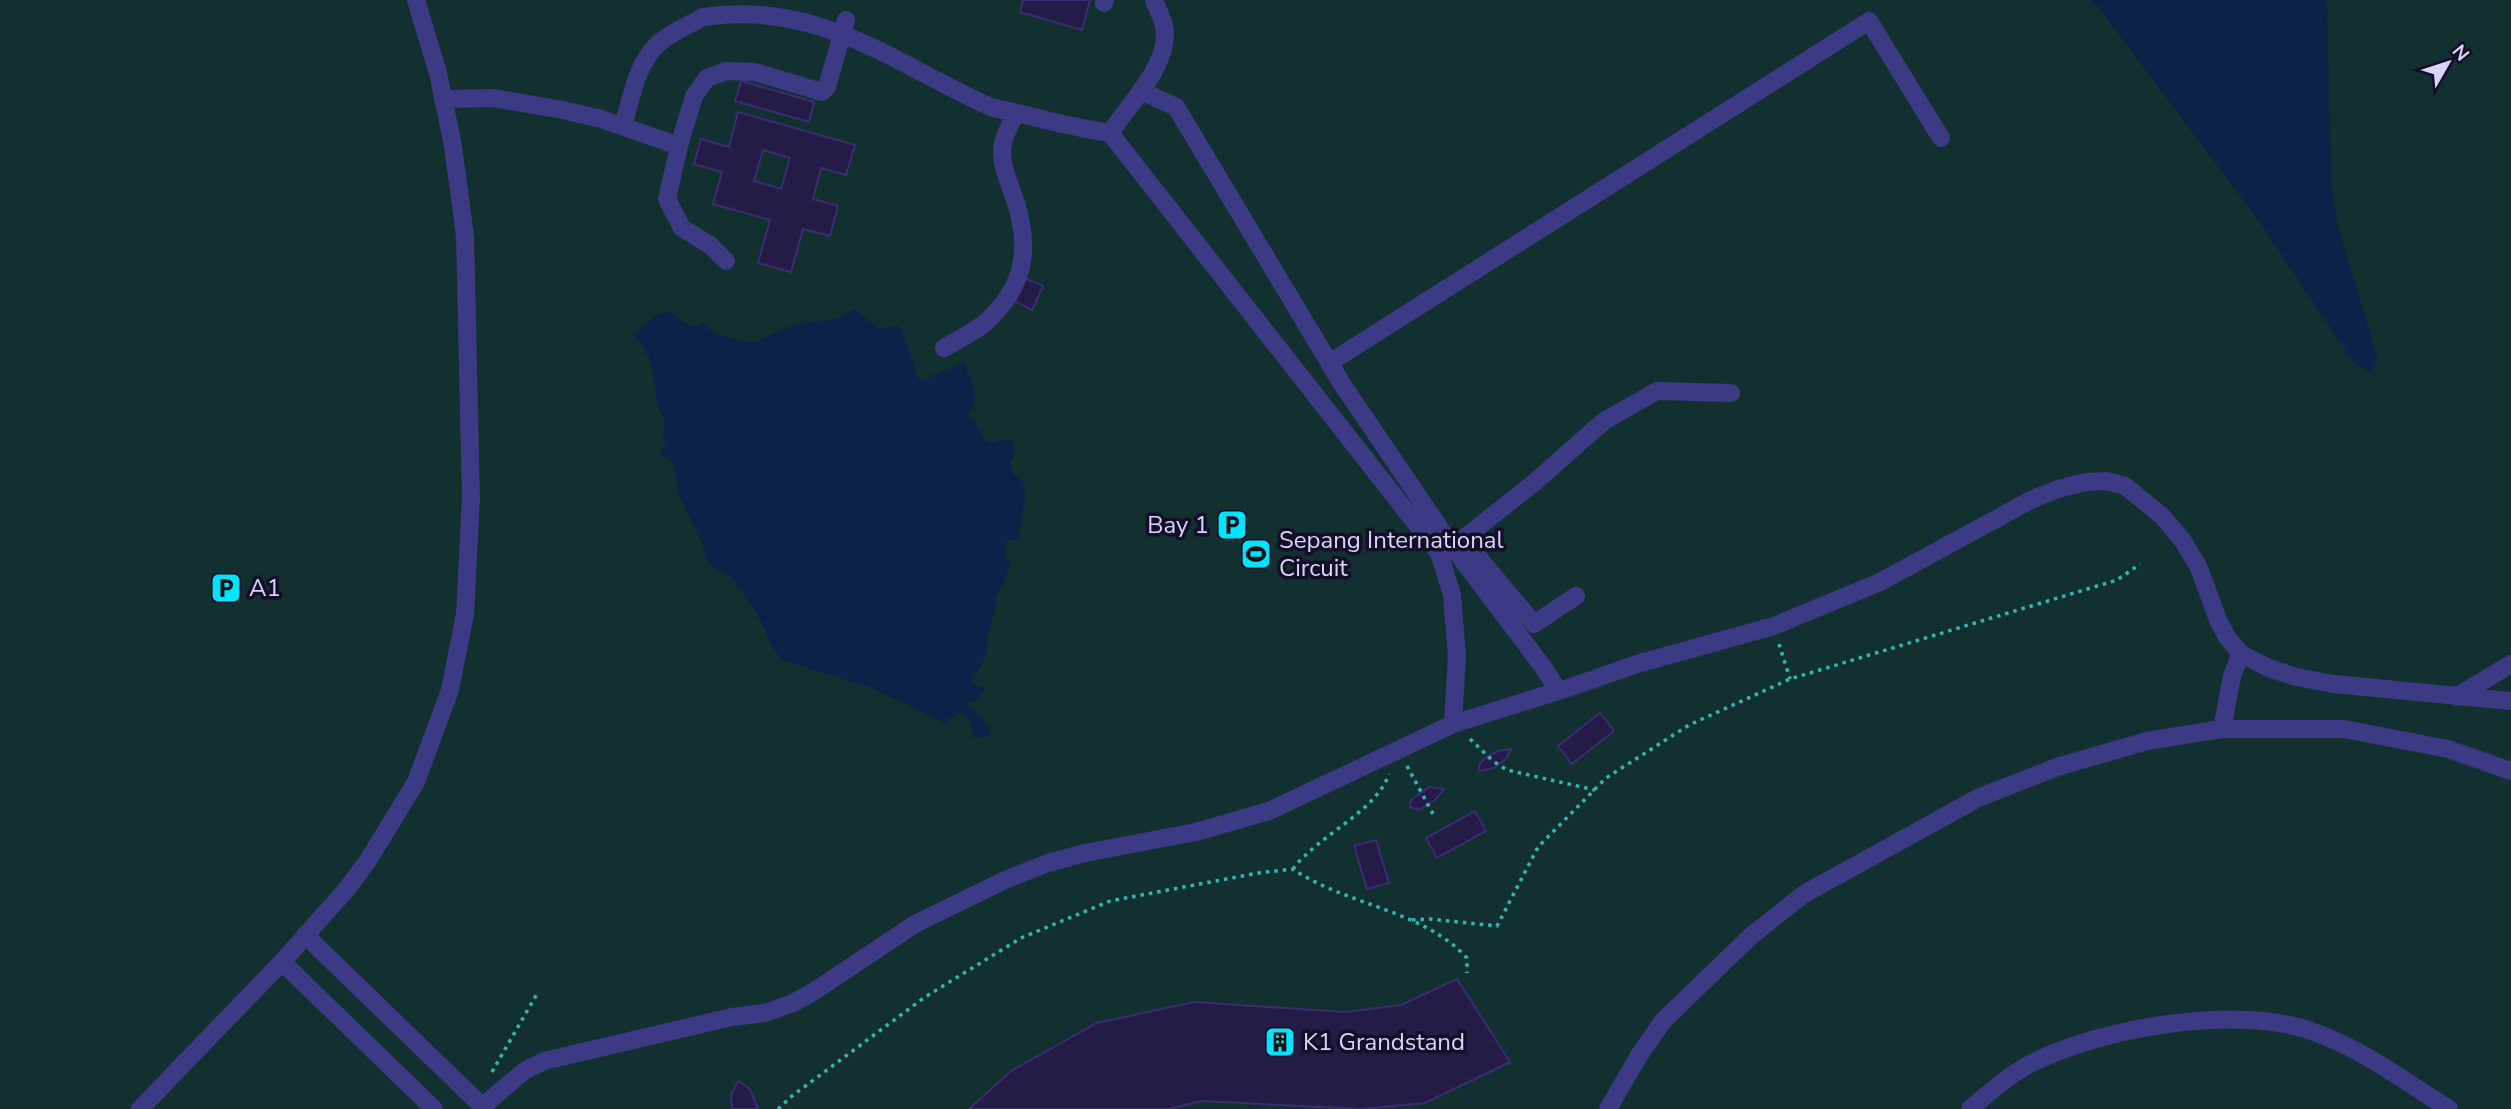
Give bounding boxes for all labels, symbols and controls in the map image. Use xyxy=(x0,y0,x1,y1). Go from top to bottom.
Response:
north arrow xyxy=(2413,28,2483,98)
text: N xyxy=(2446,39,2475,67)
parking icon: Bay 1 xyxy=(1215,508,1249,542)
place label: Bay 1 xyxy=(1147,509,1209,541)
place label: Sepang International Circuit xyxy=(1279,524,1504,584)
sports icon: Sepang International Circuit xyxy=(1239,537,1273,571)
parking icon: A1 xyxy=(209,571,243,605)
place label: A1 xyxy=(249,572,281,604)
building icon: K1 Grandstand xyxy=(1263,1025,1297,1059)
place label: K1 Grandstand xyxy=(1303,1026,1465,1058)

